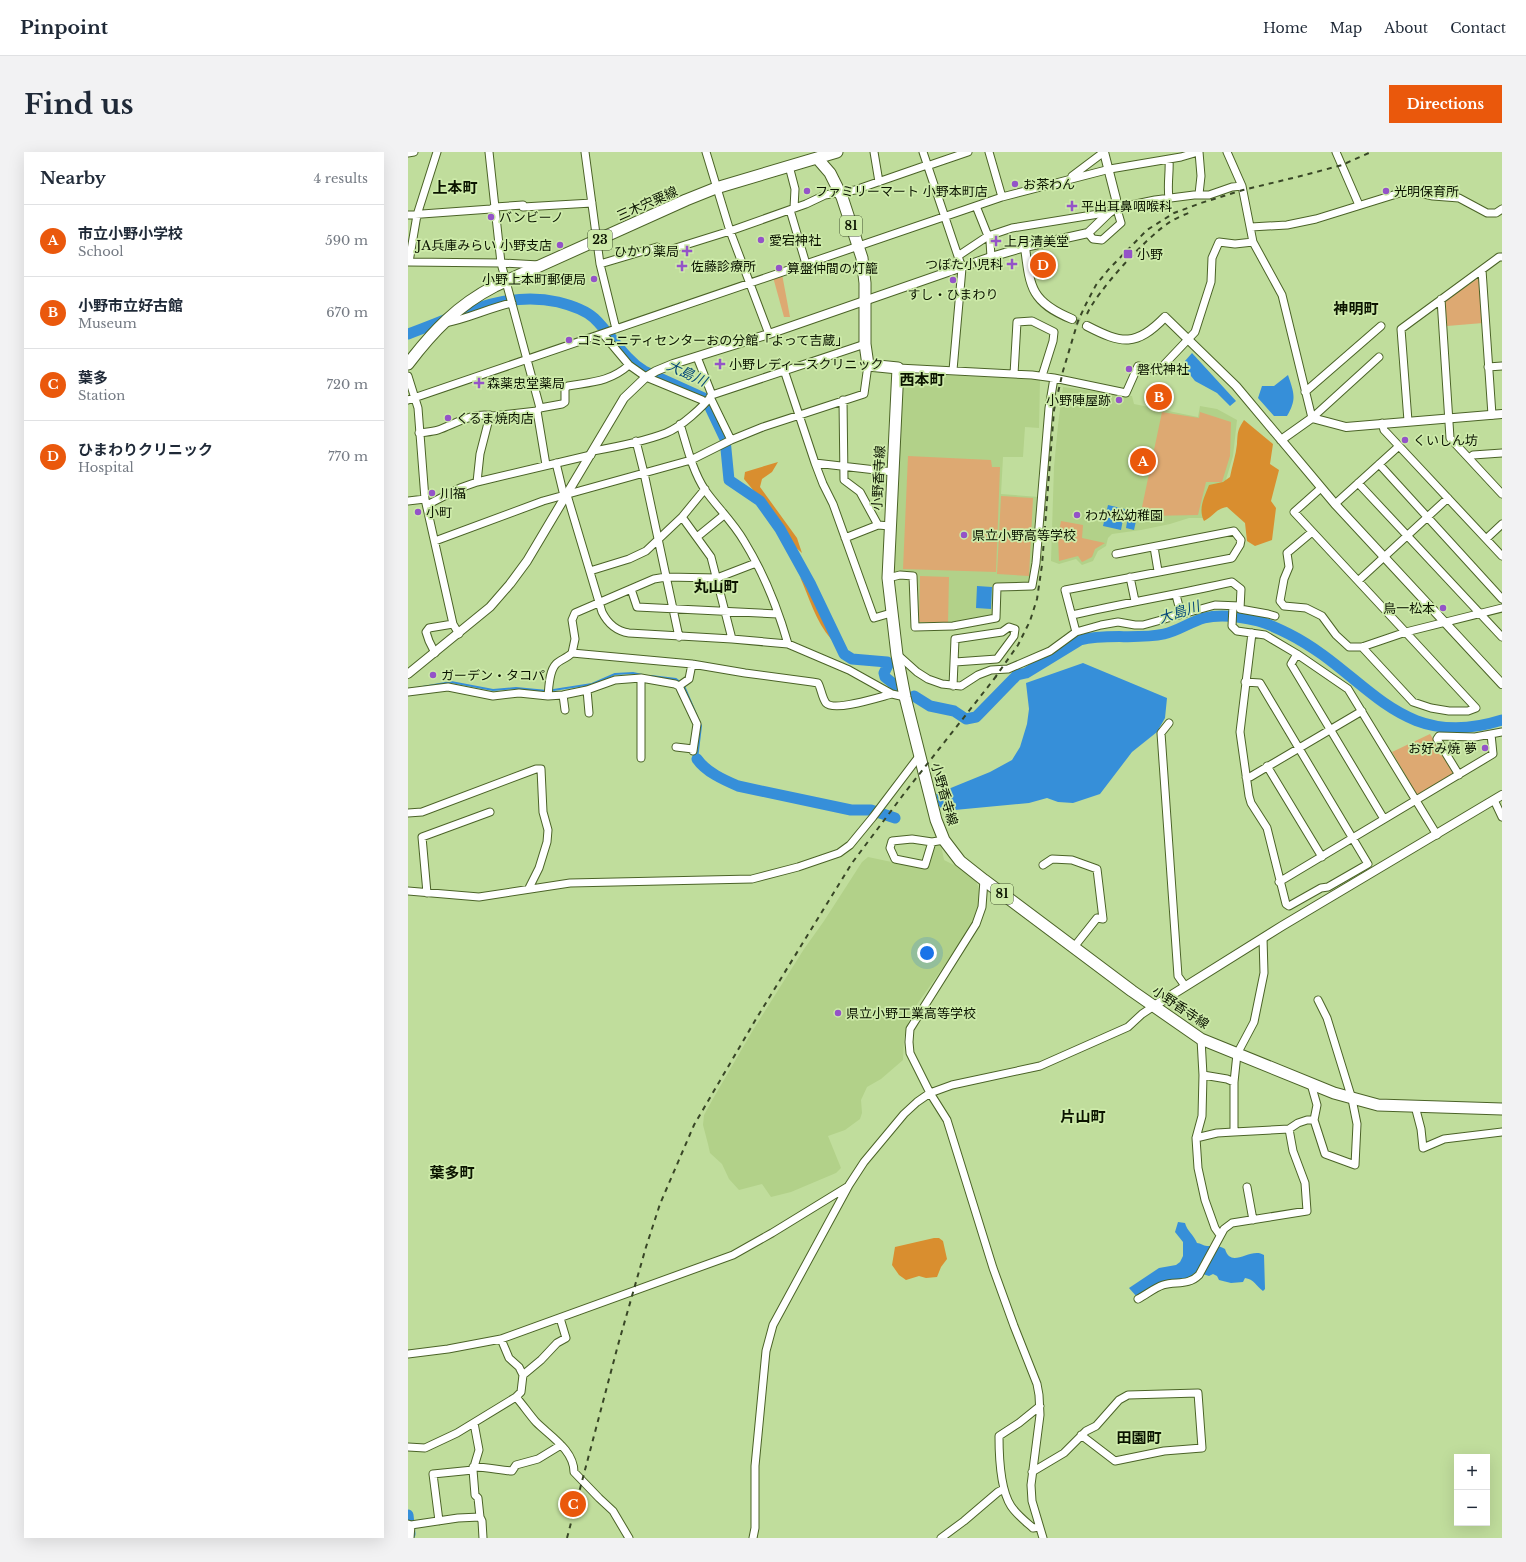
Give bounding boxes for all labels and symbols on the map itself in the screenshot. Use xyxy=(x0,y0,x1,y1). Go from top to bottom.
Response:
place label: お茶わん xyxy=(1023,176,1075,193)
district label: 上本町 xyxy=(432,178,478,197)
marker: お茶わん xyxy=(1010,179,1020,189)
street label: 三木宍粟線 xyxy=(614,182,680,224)
place label: ファミリーマート 小野本町店 xyxy=(815,183,988,200)
place label: 光明保育所 xyxy=(1394,183,1459,200)
marker: ファミリーマート 小野本町店 xyxy=(802,186,812,196)
marker: 光明保育所 xyxy=(1381,186,1391,196)
place label: 平出耳鼻咽喉科 xyxy=(1081,198,1172,215)
marker: 平出耳鼻咽喉科 xyxy=(1066,200,1078,212)
place label: バンビーノ xyxy=(499,209,564,226)
marker: バンビーノ xyxy=(486,212,496,222)
road number: 81 xyxy=(840,216,862,236)
road number: 23 xyxy=(588,230,612,250)
place label: 愛宕神社 xyxy=(769,232,821,249)
place label: 上月清美堂 xyxy=(1004,233,1069,250)
marker: 愛宕神社 xyxy=(756,235,766,245)
marker: 上月清美堂 xyxy=(991,236,1001,246)
place label: JA兵庫みらい 小野支店 xyxy=(414,237,552,254)
marker: JA兵庫みらい 小野支店 xyxy=(555,240,565,250)
place label: ひかり薬局 xyxy=(614,243,679,260)
marker: ひかり薬局 xyxy=(682,246,692,256)
place label: 小野 xyxy=(1137,246,1163,263)
marker: 小野 xyxy=(1122,248,1134,260)
pin: D xyxy=(1030,250,1056,280)
place label: つぼた小児科 xyxy=(925,256,1003,273)
place label: 佐藤診療所 xyxy=(691,258,756,275)
marker: つぼた小児科 xyxy=(1006,258,1018,270)
marker: 佐藤診療所 xyxy=(676,260,688,272)
place label: 算盤仲間の灯籠 xyxy=(787,260,878,277)
marker: 算盤仲間の灯籠 xyxy=(774,263,784,273)
place label: 小野上本町郵便局 xyxy=(482,271,586,288)
marker: 小野上本町郵便局 xyxy=(589,274,599,284)
marker: すし・ひまわり xyxy=(948,275,958,285)
place label: すし・ひまわり xyxy=(907,286,999,303)
district label: 神明町 xyxy=(1332,299,1379,318)
place label: コミュニティセンターおの分館「よって吉蔵」 xyxy=(577,332,848,349)
marker: コミュニティセンターおの分館「よって吉蔵」 xyxy=(564,335,574,345)
water label: 大島川 xyxy=(664,356,712,391)
place label: 小野レディースクリニック xyxy=(729,356,883,373)
marker: 小野レディースクリニック xyxy=(714,358,726,370)
place label: 磐代神社 xyxy=(1137,361,1189,378)
marker: 磐代神社 xyxy=(1124,364,1134,374)
district label: 西本町 xyxy=(899,370,945,389)
place label: 森薬忠堂薬局 xyxy=(487,375,565,392)
marker: 森薬忠堂薬局 xyxy=(474,378,484,388)
pin: B xyxy=(1146,382,1172,412)
place label: 小野陣屋跡 xyxy=(1046,392,1111,409)
marker: 小野陣屋跡 xyxy=(1114,395,1124,405)
place label: くるま焼肉店 xyxy=(456,410,534,427)
marker: くるま焼肉店 xyxy=(443,413,453,423)
place label: くいしん坊 xyxy=(1413,432,1478,449)
marker: くいしん坊 xyxy=(1400,435,1410,445)
street label: 小野香寺線 xyxy=(868,445,889,511)
pin: A xyxy=(1130,446,1156,476)
place label: 川福 xyxy=(440,485,466,502)
marker: 川福 xyxy=(427,488,437,498)
place label: 小町 xyxy=(426,504,452,521)
marker: 小町 xyxy=(413,507,423,517)
place label: わか松幼稚園 xyxy=(1085,507,1163,524)
marker: わか松幼稚園 xyxy=(1072,510,1082,520)
place label: 県立小野高等学校 xyxy=(972,527,1076,544)
marker: 県立小野高等学校 xyxy=(959,530,969,540)
district label: 丸山町 xyxy=(693,577,739,596)
water label: 大島川 xyxy=(1156,596,1204,627)
place label: 鳥一松本 xyxy=(1383,600,1435,617)
marker: 鳥一松本 xyxy=(1438,603,1448,613)
place label: ガーデン・タコパ xyxy=(441,667,545,684)
marker: ガーデン・タコパ xyxy=(428,670,438,680)
place label: お好み焼 夢 xyxy=(1408,740,1477,757)
marker: お好み焼 夢 xyxy=(1480,743,1490,753)
street label: 小野香寺線 xyxy=(927,761,962,828)
road number: 81 xyxy=(991,884,1013,904)
your location xyxy=(917,943,937,963)
street label: 小野香寺線 xyxy=(1149,982,1212,1033)
place label: 県立小野工業高等学校 xyxy=(846,1005,976,1022)
marker: 県立小野工業高等学校 xyxy=(833,1008,843,1018)
district label: 片山町 xyxy=(1060,1107,1106,1126)
district label: 葉多町 xyxy=(429,1163,475,1182)
district label: 田園町 xyxy=(1116,1428,1162,1447)
pin: C xyxy=(560,1489,586,1519)

